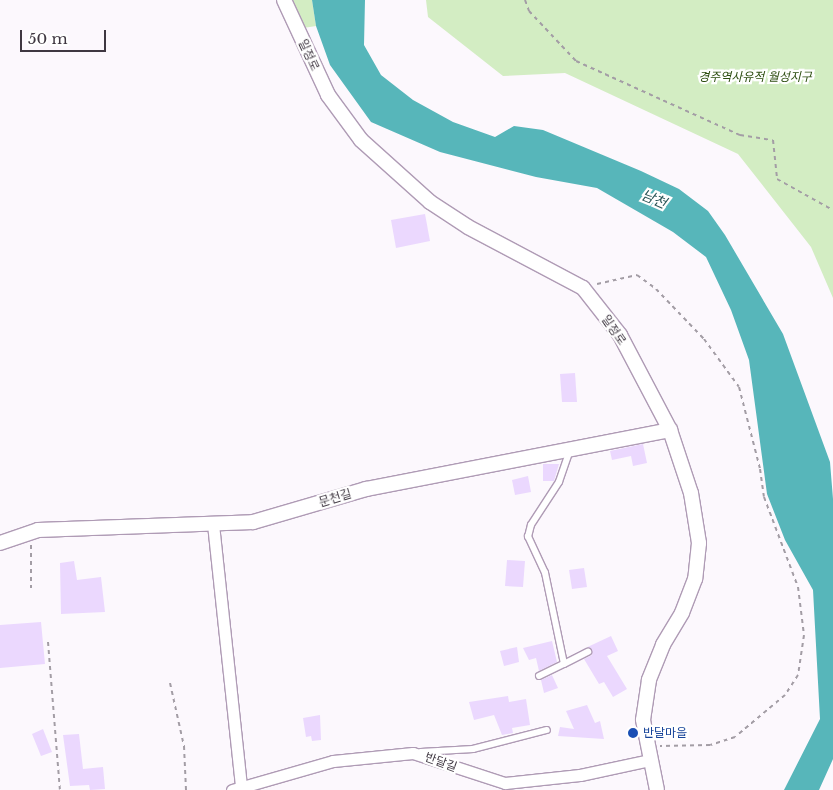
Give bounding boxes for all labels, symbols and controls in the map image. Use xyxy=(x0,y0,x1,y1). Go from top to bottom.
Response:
scale bar xyxy=(22,20,109,52)
text: 50 m xyxy=(28,29,68,48)
street label: 일정로 xyxy=(295,37,323,73)
park label: 경주역사유적 월성지구 xyxy=(698,70,812,84)
water label: 남천 xyxy=(639,186,669,212)
street label: 일정로 xyxy=(599,312,629,348)
street label: 문천길 xyxy=(317,486,353,510)
place label: 반달마을 xyxy=(643,726,687,740)
marker: 반달마을 xyxy=(627,727,639,739)
street label: 반달길 xyxy=(423,750,459,774)

